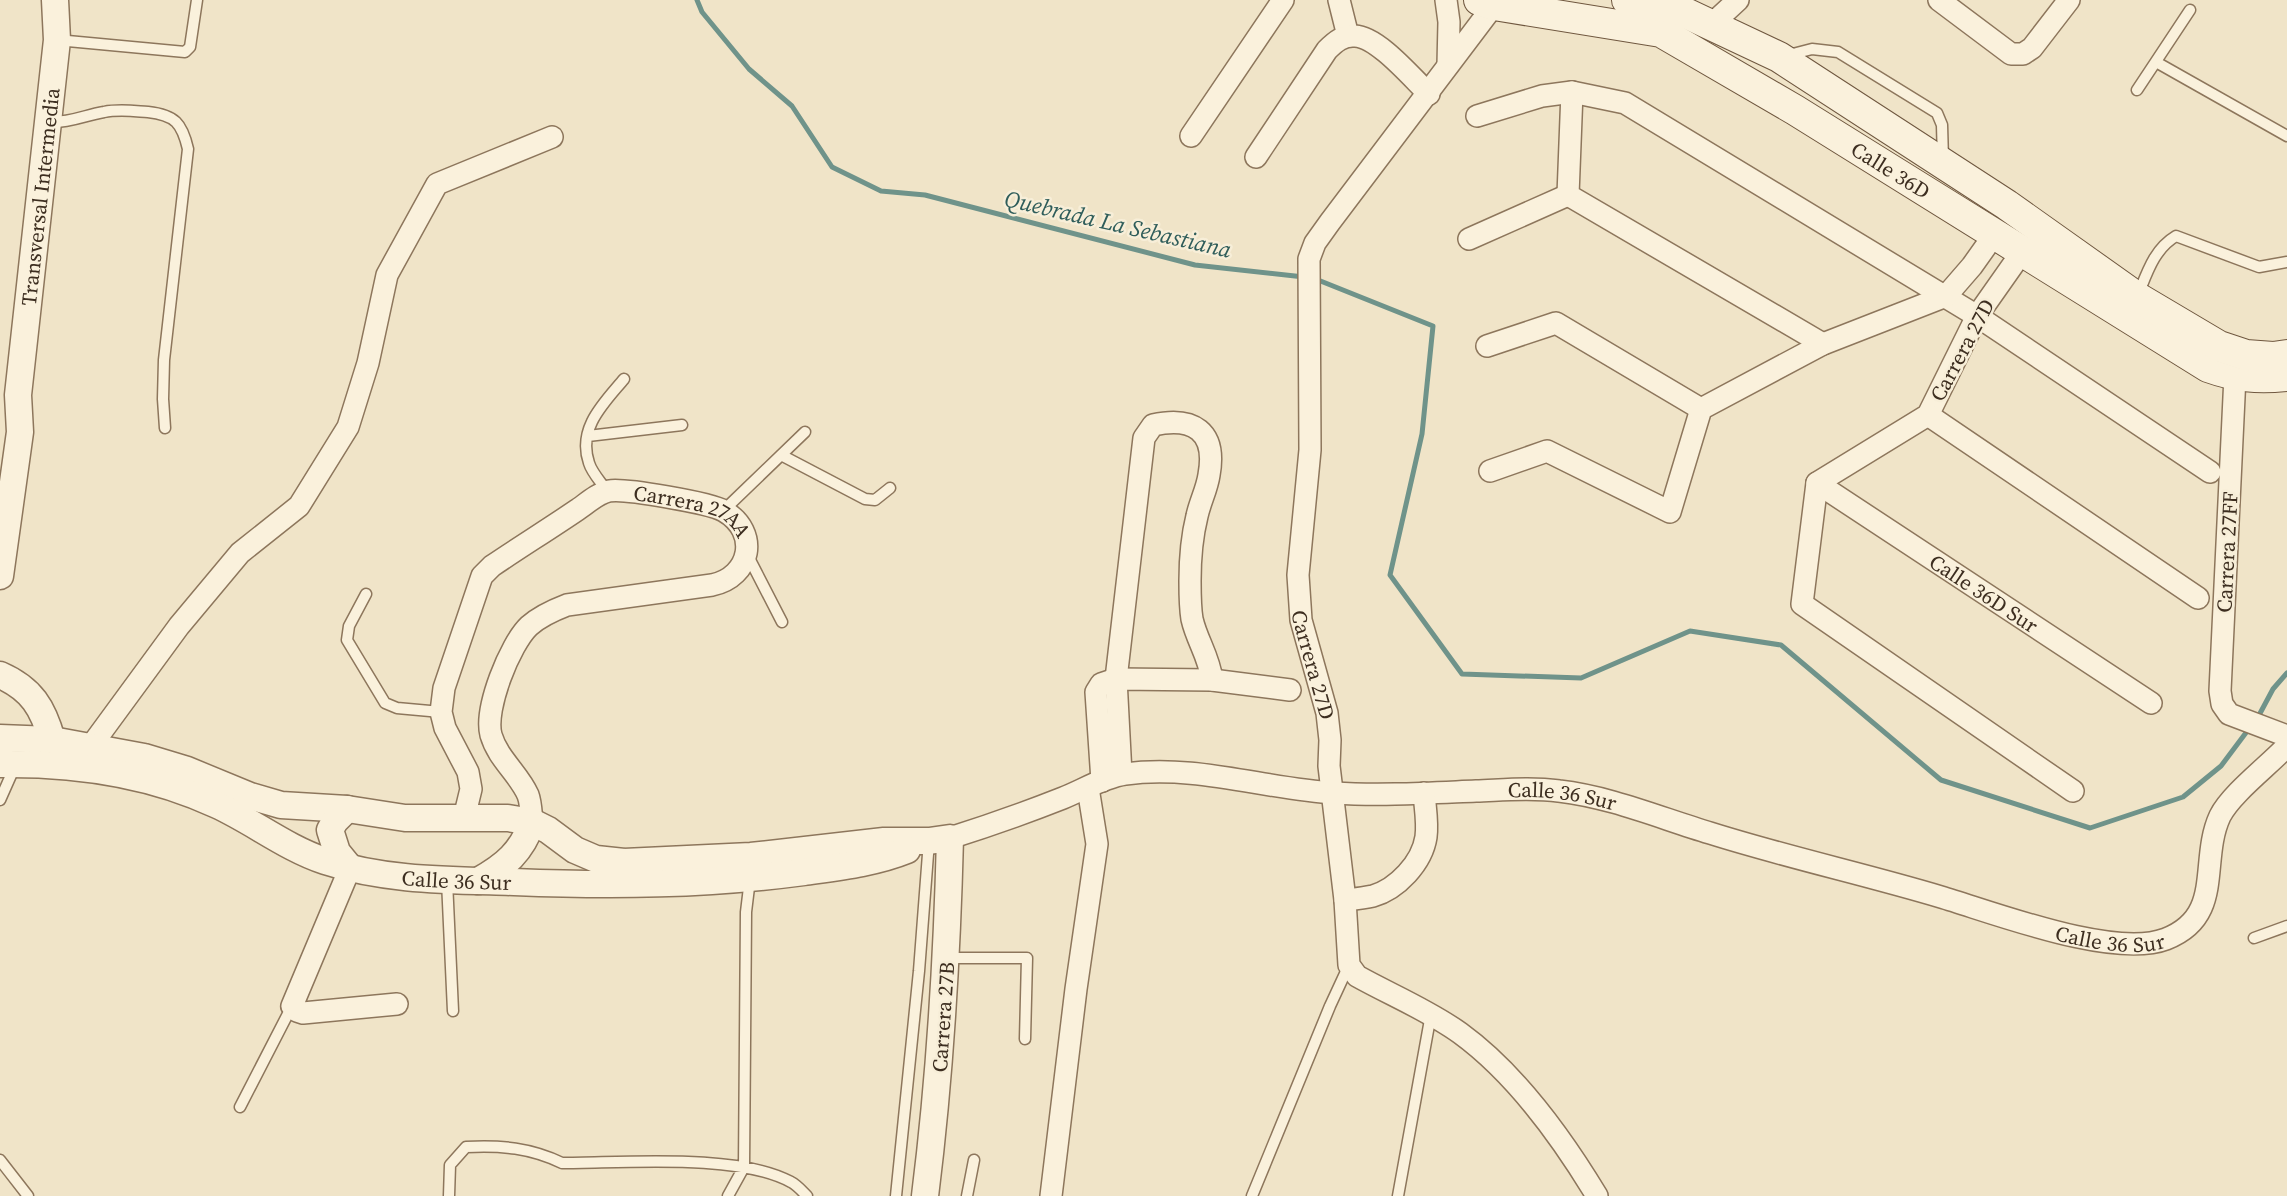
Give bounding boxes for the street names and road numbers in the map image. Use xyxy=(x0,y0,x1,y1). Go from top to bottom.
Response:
street label: Transversal Intermedia xyxy=(13,86,66,307)
street label: Calle 36D xyxy=(1846,134,1936,205)
street label: Carrera 27D xyxy=(1923,294,2001,406)
street label: Carrera 27AA xyxy=(632,478,759,542)
street label: Carrera 27FF xyxy=(2209,491,2245,613)
street label: Calle 36D Sur xyxy=(1924,547,2044,639)
street label: Carrera 27D xyxy=(1286,609,1343,723)
street label: Calle 36 Sur xyxy=(1507,774,1620,817)
street label: Calle 36 Sur xyxy=(400,862,512,896)
street label: Calle 36 Sur xyxy=(2053,918,2168,959)
street label: Carrera 27B xyxy=(925,961,961,1073)

